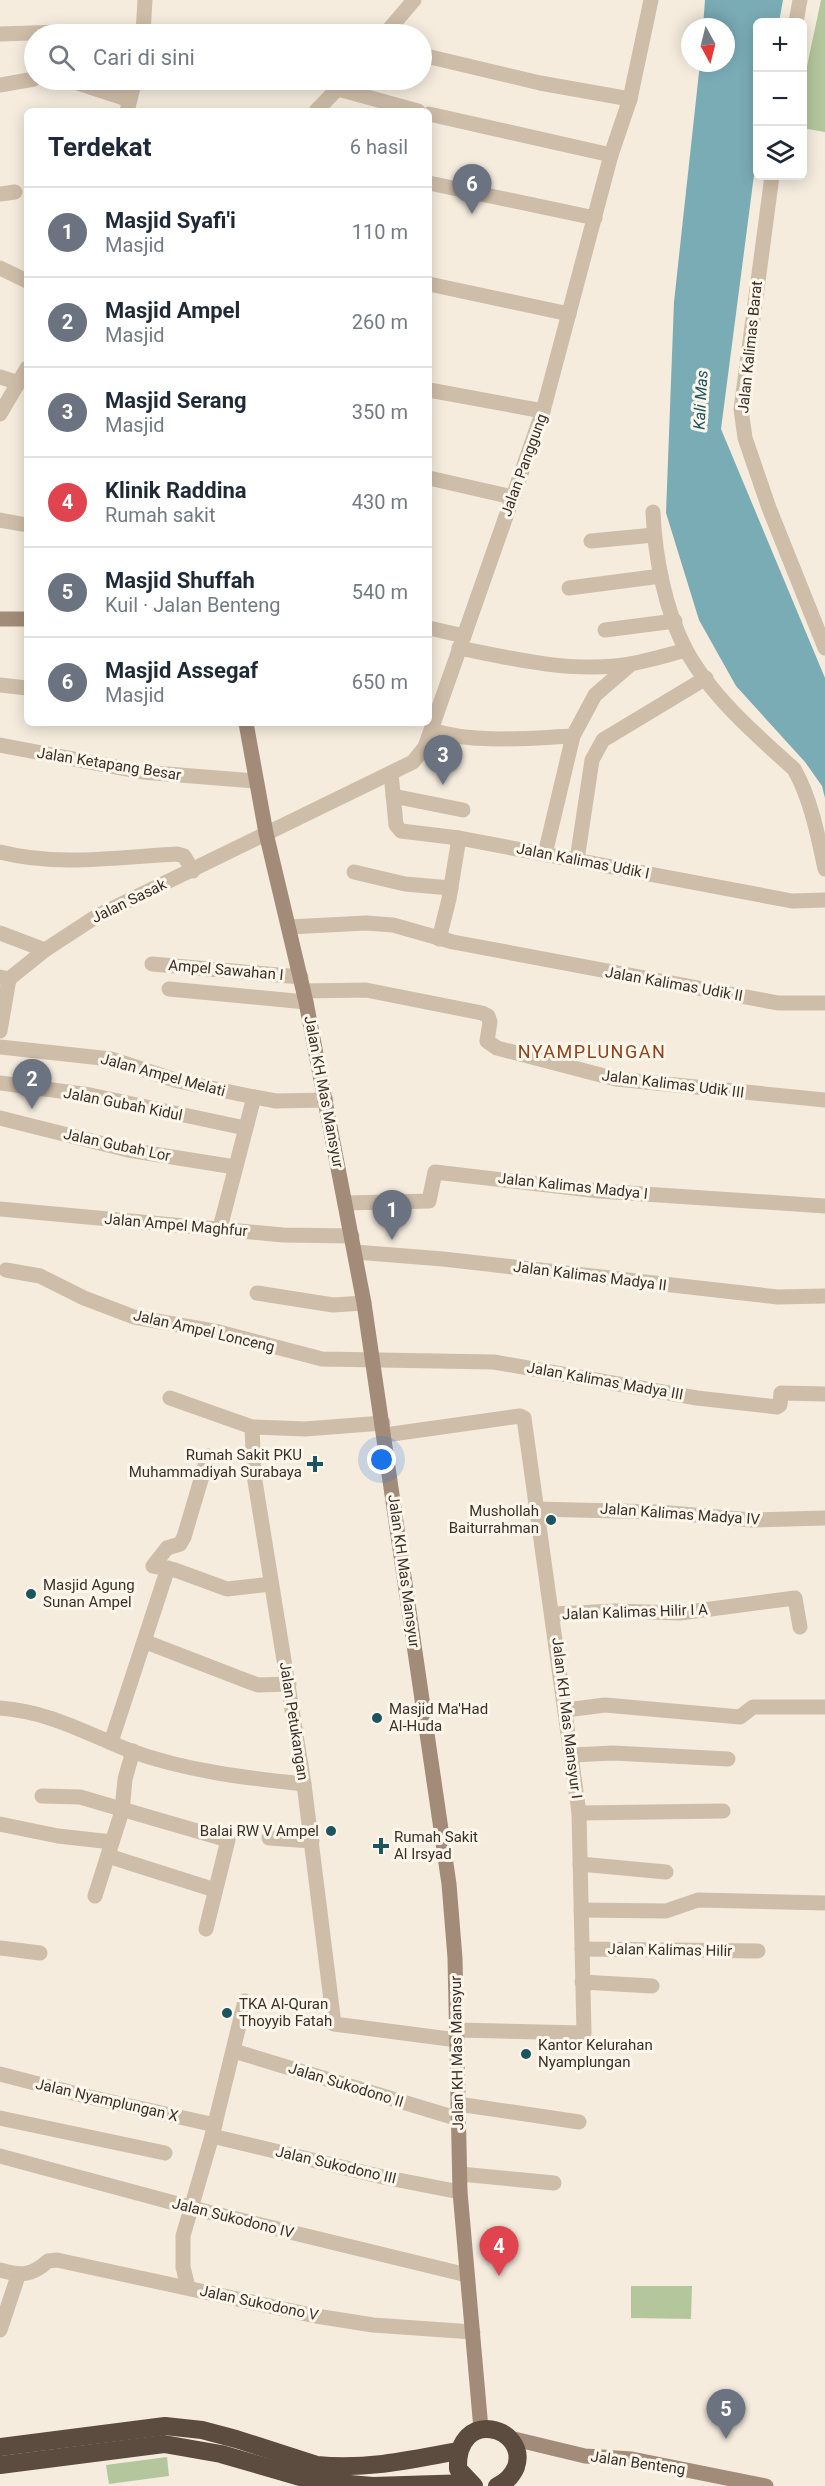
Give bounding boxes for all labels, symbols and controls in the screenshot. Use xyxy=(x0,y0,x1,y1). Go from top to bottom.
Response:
north arrow xyxy=(681,18,735,72)
map controls xyxy=(753,18,807,180)
button: + xyxy=(753,18,807,72)
search box xyxy=(24,24,432,90)
icon: search xyxy=(45,41,78,74)
text: Cari di sini xyxy=(93,45,195,70)
button: − xyxy=(753,72,807,126)
button: layers xyxy=(753,126,807,180)
text: Terdekat xyxy=(48,132,152,162)
text: 6 hasil xyxy=(350,135,408,159)
pin: 6 xyxy=(452,164,492,214)
text: Masjid Syafi'i xyxy=(105,208,236,233)
text: 1 xyxy=(62,220,73,244)
text: 110 m xyxy=(352,220,408,244)
text: Masjid xyxy=(105,233,165,257)
street label: Jalan Kalimas Barat xyxy=(734,280,766,414)
text: Masjid Ampel xyxy=(105,298,240,323)
text: 2 xyxy=(62,310,73,334)
text: 260 m xyxy=(352,310,408,334)
text: Masjid xyxy=(105,323,165,347)
water label: Kali Mas xyxy=(689,370,712,430)
text: Masjid Serang xyxy=(105,388,247,413)
text: 3 xyxy=(62,400,73,424)
text: 350 m xyxy=(352,400,408,424)
street label: Jalan Panggung xyxy=(497,411,551,519)
text: Masjid xyxy=(105,413,165,437)
text: Klinik Raddina xyxy=(105,478,247,503)
text: 4 xyxy=(62,490,73,514)
text: 430 m xyxy=(352,490,408,514)
text: Rumah sakit xyxy=(105,503,216,527)
text: Masjid Shuffah xyxy=(105,568,255,593)
text: 5 xyxy=(62,580,73,604)
text: 540 m xyxy=(352,580,408,604)
text: Kuil · Jalan Benteng xyxy=(105,593,280,617)
text: Masjid Assegaf xyxy=(105,658,258,683)
text: 6 xyxy=(62,670,73,694)
text: 650 m xyxy=(352,670,408,694)
text: Masjid xyxy=(105,683,165,707)
pin: 3 xyxy=(424,736,462,785)
street label: Jalan Ketapang Besar xyxy=(36,744,182,784)
street label: Jalan Kalimas Udik I xyxy=(515,839,651,883)
street label: Jalan Sasak xyxy=(89,875,170,927)
street label: Ampel Sawahan I xyxy=(168,956,284,984)
street label: Jalan Kalimas Udik II xyxy=(604,963,744,1005)
street label: Jalan KH Mas Mansyur xyxy=(300,1014,348,1170)
district label: NYAMPLUNGAN xyxy=(518,1041,666,1062)
street label: Jalan Ampel Melati xyxy=(99,1050,227,1100)
pin: 2 xyxy=(12,1060,51,1109)
street label: Jalan Kalimas Udik III xyxy=(601,1066,745,1102)
street label: Jalan Gubah Kidul xyxy=(62,1084,184,1124)
street label: Jalan Gubah Lor xyxy=(62,1125,172,1165)
street label: Jalan Kalimas Madya I xyxy=(497,1169,649,1203)
pin: 1 xyxy=(372,1190,412,1240)
street label: Jalan Ampel Maghfur xyxy=(104,1210,248,1240)
street label: Jalan Kalimas Madya II xyxy=(512,1258,668,1294)
street label: Jalan Ampel Lonceng xyxy=(132,1306,276,1356)
street label: Jalan Kalimas Madya III xyxy=(525,1358,685,1404)
your location xyxy=(367,1445,396,1474)
place label: Rumah Sakit PKU Muhammadiyah Surabaya xyxy=(129,1446,302,1481)
marker: Rumah Sakit PKU Muhammadiyah Surabaya xyxy=(306,1455,324,1473)
street label: Jalan KH Mas Mansyur xyxy=(384,1493,424,1649)
street label: Jalan Kalimas Madya IV xyxy=(600,1499,761,1529)
place label: Mushollah Baiturrahman xyxy=(449,1502,539,1537)
marker: Mushollah Baiturrahman xyxy=(544,1513,558,1527)
place label: Masjid Agung Sunan Ampel xyxy=(43,1576,135,1611)
marker: Masjid Agung Sunan Ampel xyxy=(24,1587,38,1601)
street label: Jalan Kalimas Hilir I A xyxy=(562,1600,708,1624)
street label: Jalan KH Mas Mansyur I xyxy=(548,1636,586,1800)
street label: Jalan Petukangan xyxy=(276,1661,312,1781)
place label: Masjid Ma'Had Al-Huda xyxy=(389,1700,488,1735)
marker: Masjid Ma'Had Al-Huda xyxy=(370,1711,384,1725)
place label: Balai RW V Ampel xyxy=(200,1822,319,1840)
marker: Balai RW V Ampel xyxy=(324,1824,338,1838)
place label: Rumah Sakit Al Irsyad xyxy=(394,1828,478,1863)
marker: Rumah Sakit Al Irsyad xyxy=(372,1837,390,1855)
street label: Jalan Kalimas Hilir xyxy=(608,1940,732,1960)
street label: Jalan KH Mas Mansyur xyxy=(447,1976,467,2130)
place label: TKA Al-Quran Thoyyib Fatah xyxy=(239,1995,332,2030)
marker: TKA Al-Quran Thoyyib Fatah xyxy=(220,2006,234,2020)
place label: Kantor Kelurahan Nyamplungan xyxy=(538,2036,653,2071)
marker: Kantor Kelurahan Nyamplungan xyxy=(519,2047,533,2061)
street label: Jalan Sukodono II xyxy=(286,2059,406,2111)
street label: Jalan Nyamplungan X xyxy=(34,2075,181,2125)
street label: Jalan Sukodono III xyxy=(274,2142,398,2188)
street label: Jalan Sukodono IV xyxy=(170,2194,296,2242)
pin: 4 xyxy=(480,2226,518,2276)
street label: Jalan Sukodono V xyxy=(198,2282,320,2324)
pin: 5 xyxy=(706,2390,746,2439)
street label: Jalan Benteng xyxy=(590,2447,686,2479)

